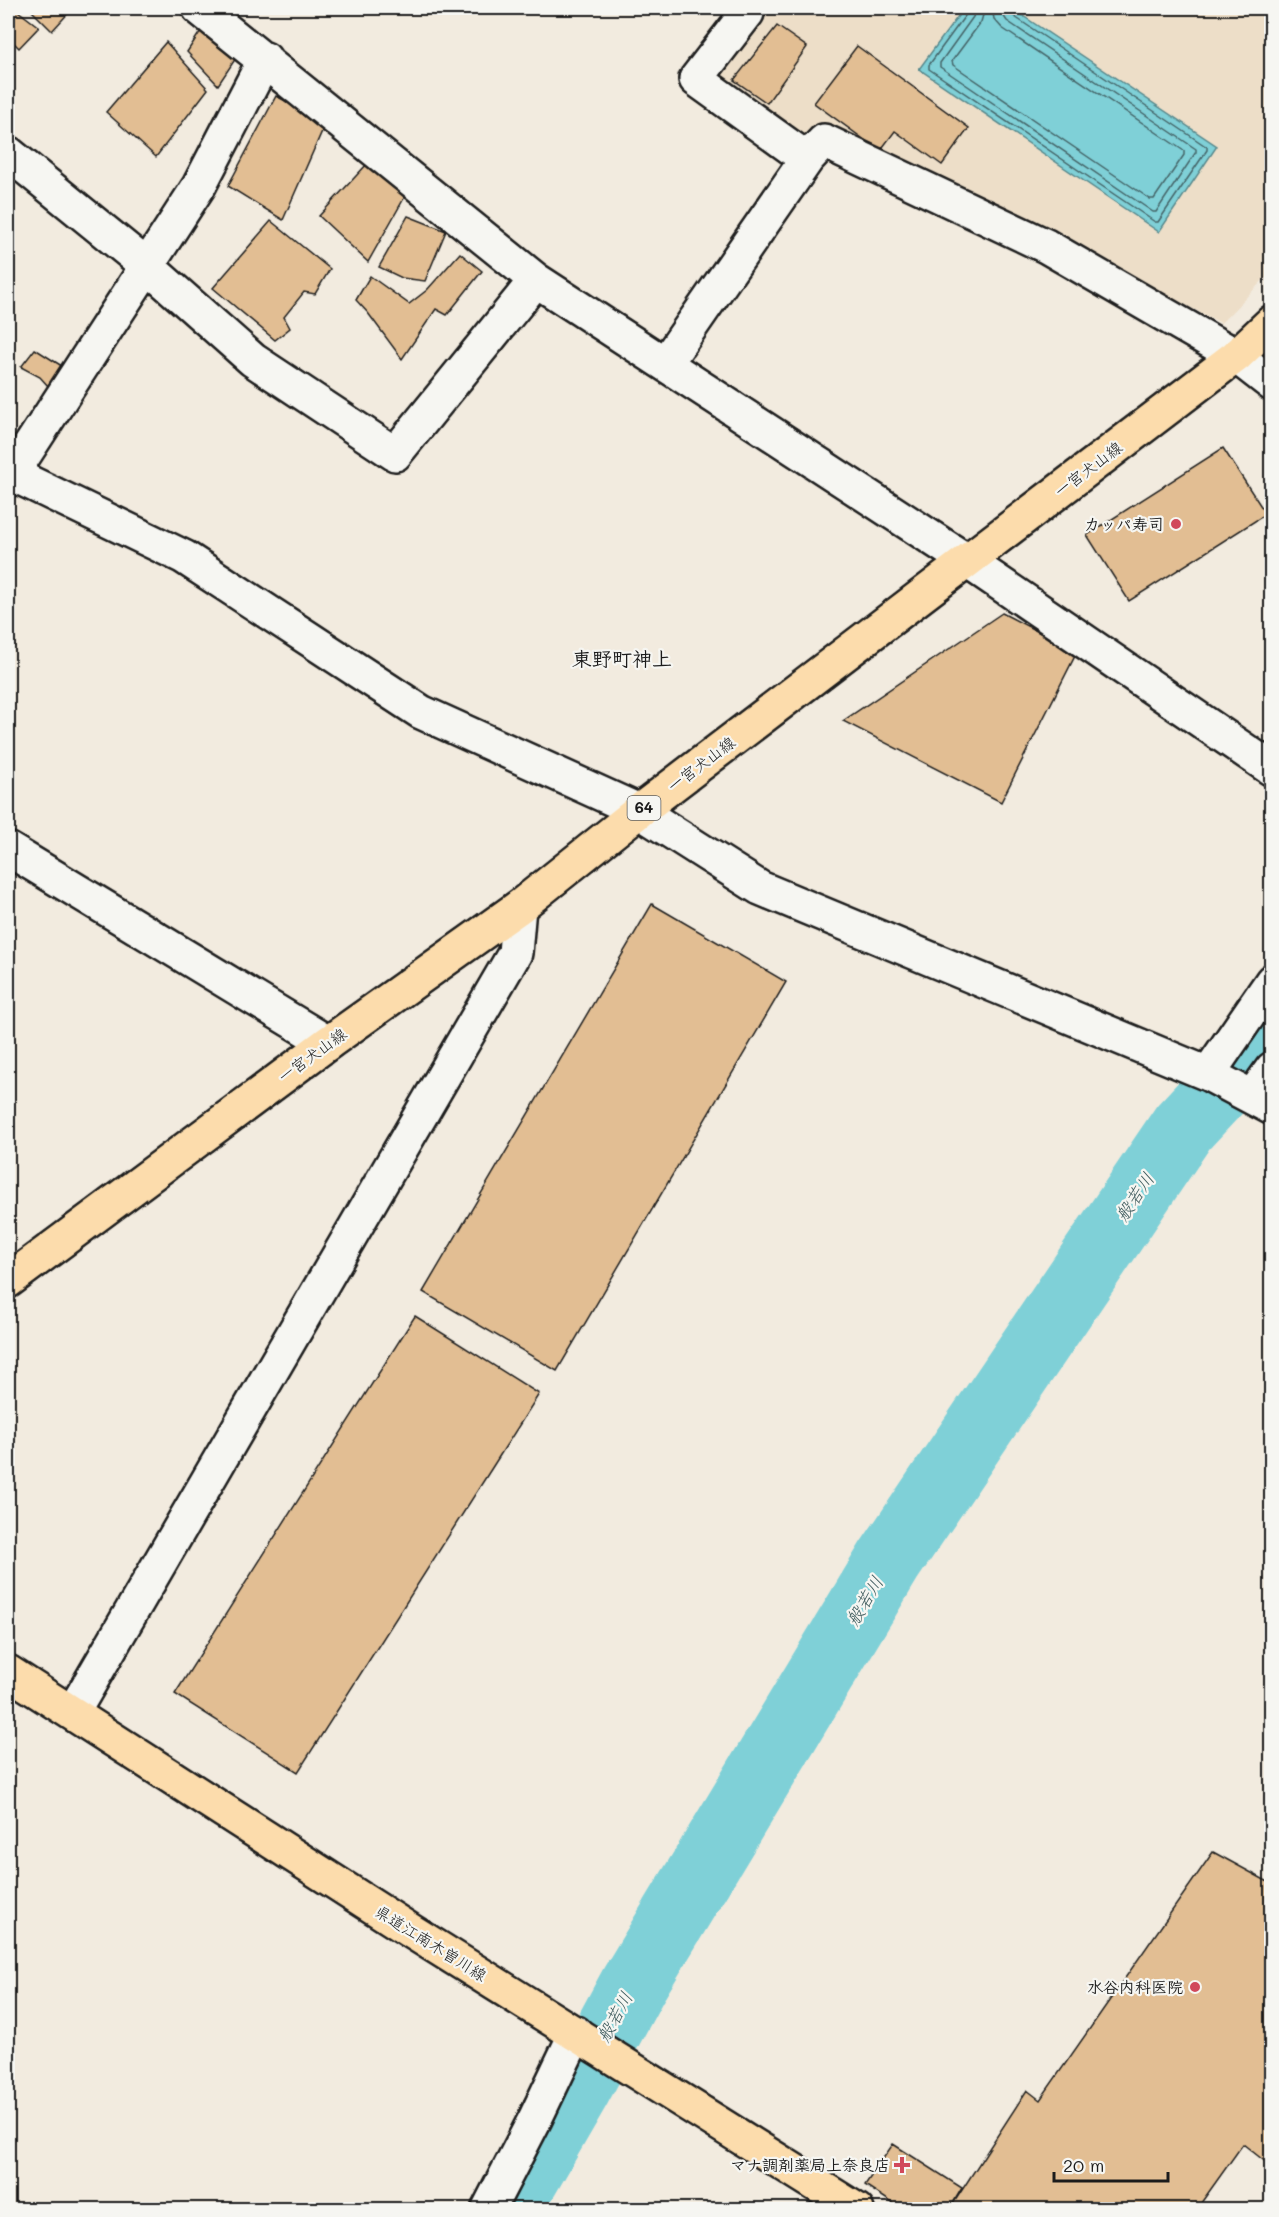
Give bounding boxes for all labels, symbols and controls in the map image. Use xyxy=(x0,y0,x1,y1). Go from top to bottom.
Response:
street label: 一宮犬山線 xyxy=(1049,436,1126,501)
place label: カッパ寿司 xyxy=(1084,513,1164,534)
marker: カッパ寿司 xyxy=(1169,517,1183,531)
district label: 東野町神上 xyxy=(572,645,672,671)
street label: 一宮犬山線 xyxy=(662,731,739,796)
road number: 64 xyxy=(628,796,660,820)
street label: 一宮犬山線 xyxy=(273,1023,350,1087)
water label: 般若川 xyxy=(1109,1167,1159,1226)
water label: 般若川 xyxy=(840,1571,888,1630)
street label: 県道江南木曽川線 xyxy=(371,1900,491,1985)
place label: 水谷内科医院 xyxy=(1087,1976,1183,1997)
marker: 水谷内科医院 xyxy=(1188,1980,1202,1994)
water label: 般若川 xyxy=(591,1987,638,2046)
scale bar xyxy=(1054,2145,1168,2183)
text: 20 m xyxy=(1063,2153,1104,2177)
place label: マナ調剤薬局上奈良店 xyxy=(730,2154,890,2175)
marker: マナ調剤薬局上奈良店 xyxy=(895,2158,909,2172)

